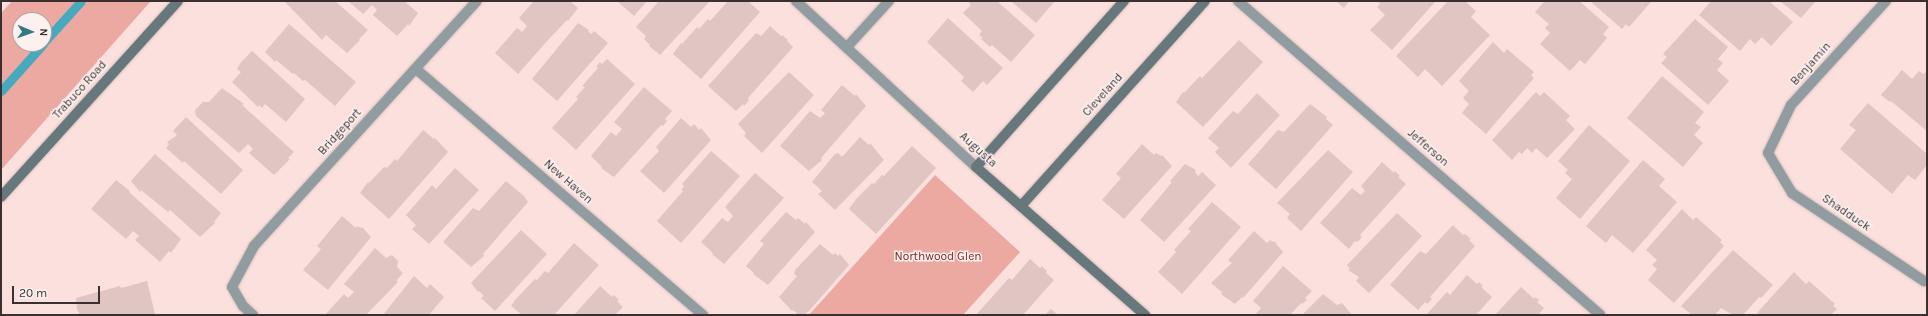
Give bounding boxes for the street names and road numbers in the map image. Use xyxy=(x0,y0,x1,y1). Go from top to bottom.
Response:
street label: Benjamin xyxy=(1788,39,1834,89)
street label: Trabuco Road xyxy=(50,58,110,122)
street label: Cleveland xyxy=(1080,70,1126,120)
street label: Bridgeport xyxy=(315,106,365,158)
street label: Jefferson xyxy=(1404,126,1452,170)
street label: Augusta xyxy=(956,129,1000,171)
street label: New Haven xyxy=(541,157,595,207)
street label: Shadduck xyxy=(1819,192,1873,234)

